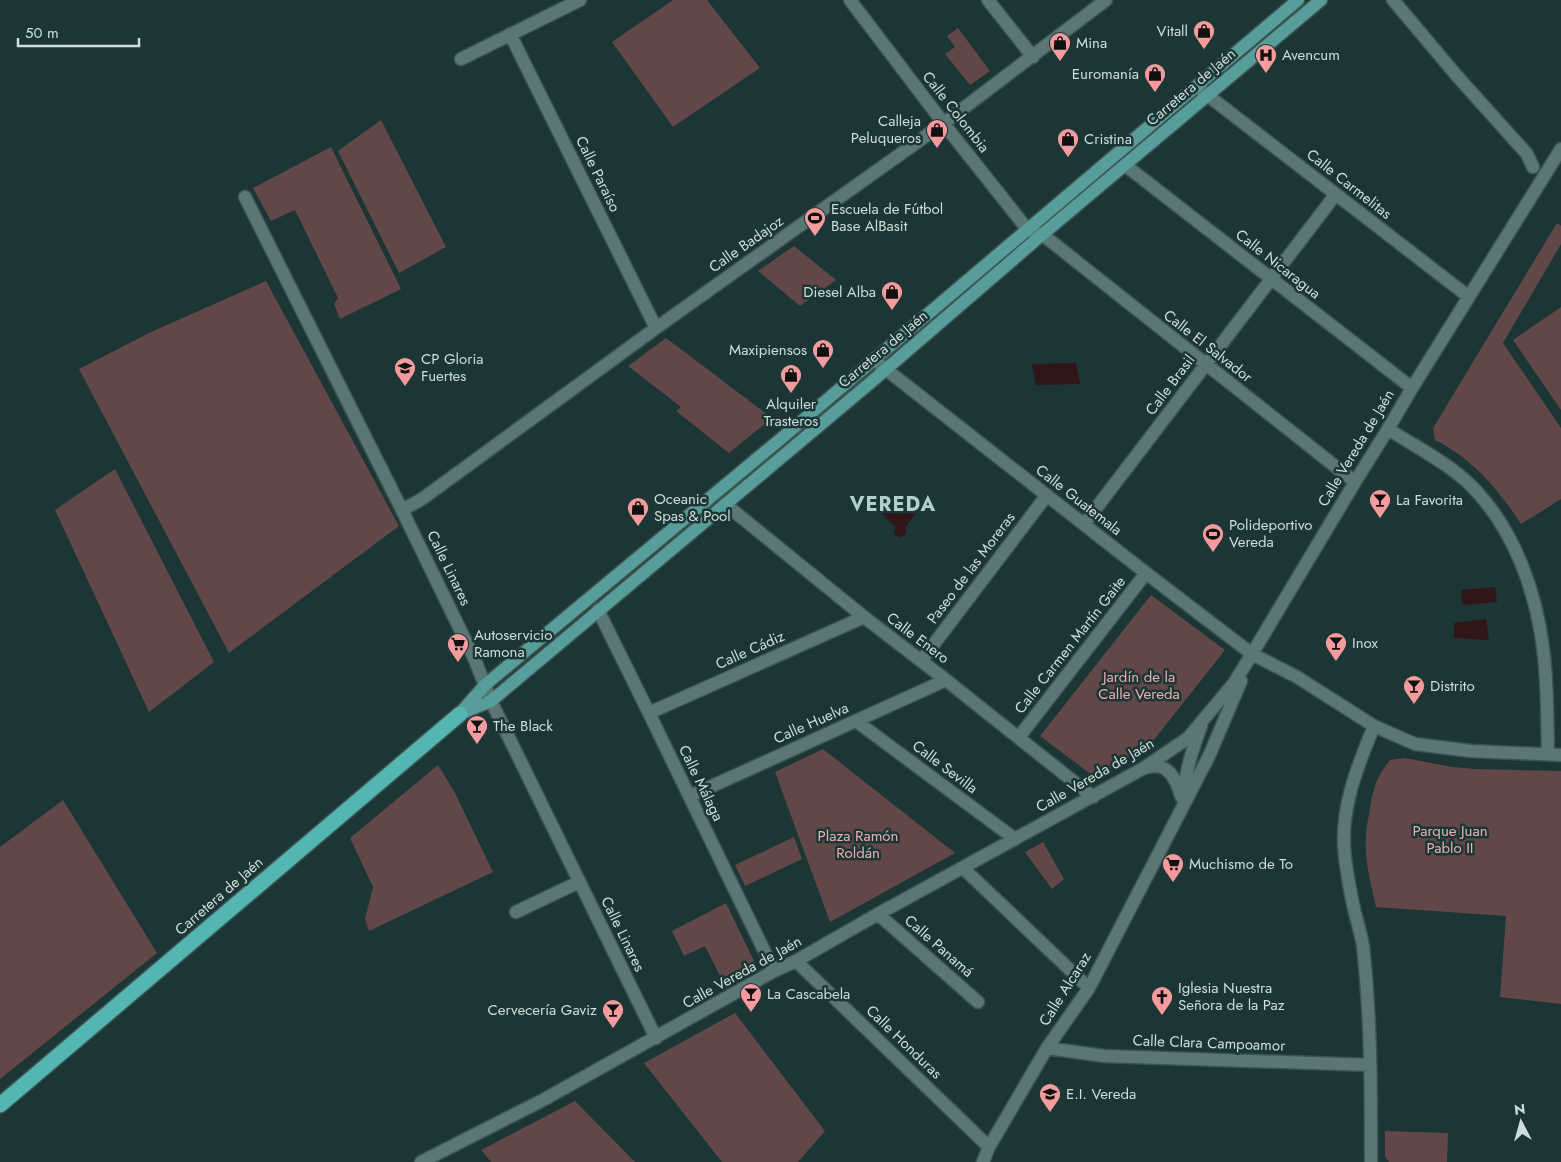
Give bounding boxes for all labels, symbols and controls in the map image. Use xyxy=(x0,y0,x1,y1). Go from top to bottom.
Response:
scale bar xyxy=(18,15,139,47)
shop icon: Vitall xyxy=(1192,19,1216,50)
place label: Vitall xyxy=(1156,20,1188,42)
text: 50 m xyxy=(25,22,59,44)
shop icon: Mina xyxy=(1048,31,1072,62)
place label: Mina xyxy=(1076,32,1107,54)
street label: Carretera de Jaén xyxy=(1142,43,1240,131)
hospital icon: Avencum xyxy=(1254,43,1278,74)
place label: Avencum xyxy=(1282,44,1340,66)
shop icon: Euromanía xyxy=(1143,62,1167,93)
place label: Euromanía xyxy=(1072,63,1139,85)
street label: Calle Colombia xyxy=(917,67,995,157)
place label: Calleja Peluqueros xyxy=(851,110,921,149)
shop icon: Calleja Peluqueros xyxy=(925,118,949,149)
shop icon: Cristina xyxy=(1056,127,1080,158)
place label: Cristina xyxy=(1084,128,1132,150)
street label: Calle Paraíso xyxy=(570,132,626,216)
street label: Calle Carmelitas xyxy=(1302,144,1396,224)
place label: Escuela de Fútbol Base AlBasit xyxy=(831,198,943,237)
sports icon: Escuela de Fútbol Base AlBasit xyxy=(803,206,827,237)
street label: Calle Badajoz xyxy=(704,210,788,278)
street label: Calle Nicaragua xyxy=(1231,224,1325,304)
shop icon: Diesel Alba xyxy=(880,280,904,311)
place label: Diesel Alba xyxy=(803,281,876,303)
street label: Calle El Salvador xyxy=(1159,304,1258,388)
street label: Carretera de Jaén xyxy=(834,305,932,393)
shop icon: Maxipiensos xyxy=(811,338,835,369)
place label: Maxipiensos xyxy=(729,339,807,361)
place label: CP Gloria Fuertes xyxy=(421,348,484,387)
street label: Calle Brasil xyxy=(1140,350,1200,420)
school or university icon: CP Gloria Fuertes xyxy=(393,356,417,387)
shop icon: Alquiler Trasteros xyxy=(779,363,803,394)
street label: Calle Vereda de Jaén xyxy=(1312,385,1400,511)
place label: Alquiler Trasteros xyxy=(764,393,818,432)
street label: Calle Guatemala xyxy=(1031,459,1127,541)
place label: Oceanic Spas & Pool xyxy=(654,488,731,527)
bar icon: La Favorita xyxy=(1368,488,1392,519)
place label: La Favorita xyxy=(1396,489,1463,511)
district label: VEREDA xyxy=(849,490,936,519)
shop icon: Oceanic Spas & Pool xyxy=(626,496,650,527)
street label: Paseo de las Moreras xyxy=(922,508,1020,628)
place label: Polideportivo Vereda xyxy=(1229,514,1313,553)
sports icon: Polideportivo Vereda xyxy=(1201,522,1225,553)
street label: Calle Linares xyxy=(421,527,477,609)
street label: Calle Carmen Martín Gaite xyxy=(1009,571,1131,719)
street label: Calle Enero xyxy=(882,607,954,669)
place label: Autoservicio Ramona xyxy=(474,624,552,663)
street label: Calle Cádiz xyxy=(712,625,788,675)
bar icon: Inox xyxy=(1324,631,1348,662)
supermarket icon: Autoservicio Ramona xyxy=(446,632,470,663)
place label: Inox xyxy=(1352,632,1379,654)
park label: Jardín de la Calle Vereda xyxy=(1098,666,1180,705)
bar icon: Distrito xyxy=(1402,674,1426,705)
place label: Distrito xyxy=(1430,675,1475,697)
street label: Calle Huelva xyxy=(770,697,852,749)
bar icon: The Black xyxy=(465,714,489,745)
place label: The Black xyxy=(493,715,553,737)
street label: Calle Vereda de Jaén xyxy=(1032,732,1158,818)
street label: Calle Sevilla xyxy=(908,735,982,799)
street label: Calle Málaga xyxy=(673,741,729,825)
park label: Parque Juan Pablo II xyxy=(1412,820,1488,859)
park label: Plaza Ramón Roldán xyxy=(818,825,898,864)
street label: Carretera de Jaén xyxy=(170,851,268,941)
supermarket icon: Muchismo de To xyxy=(1161,852,1185,883)
place label: Muchismo de To xyxy=(1189,853,1293,875)
street label: Calle Linares xyxy=(595,893,651,975)
street label: Calle Panamá xyxy=(899,910,979,982)
street label: Calle Vereda de Jaén xyxy=(678,930,806,1014)
street label: Calle Alcaraz xyxy=(1034,948,1097,1030)
place label: Iglesia Nuestra Señora de la Paz xyxy=(1178,977,1285,1016)
bar icon: La Cascabela xyxy=(739,982,763,1013)
place label: La Cascabela xyxy=(767,983,850,1005)
church icon: Iglesia Nuestra Señora de la Paz xyxy=(1150,985,1174,1016)
bar icon: Cervecería Gaviz xyxy=(601,998,625,1029)
place label: Cervecería Gaviz xyxy=(487,999,597,1021)
street label: Calle Honduras xyxy=(861,1000,947,1084)
street label: Calle Clara Campoamor xyxy=(1132,1029,1286,1057)
school or university icon: E.I. Vereda xyxy=(1038,1082,1062,1113)
place label: E.I. Vereda xyxy=(1066,1083,1136,1105)
north arrow xyxy=(1496,1097,1546,1147)
text: N xyxy=(1513,1099,1526,1120)

